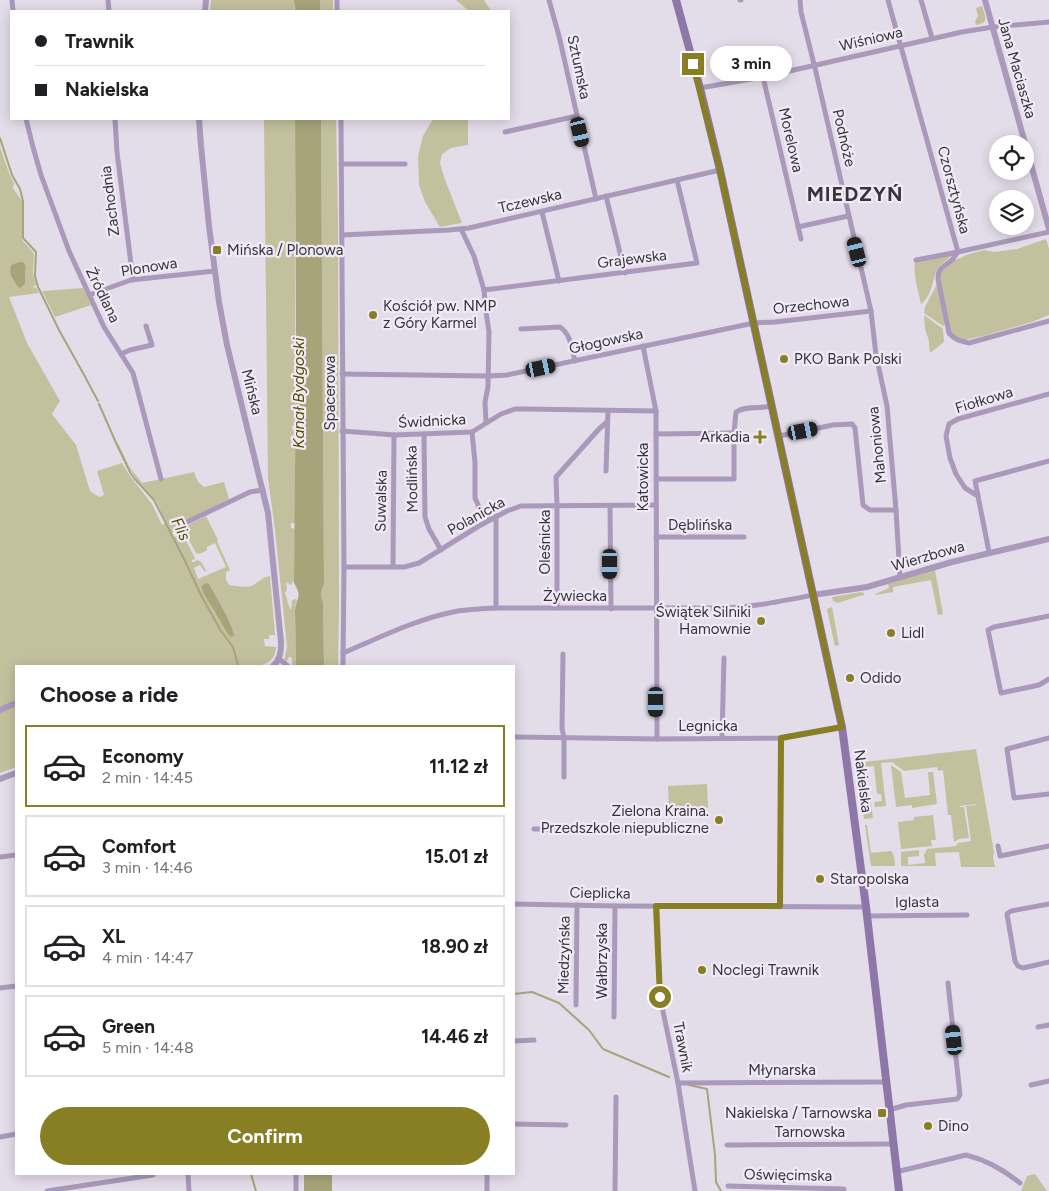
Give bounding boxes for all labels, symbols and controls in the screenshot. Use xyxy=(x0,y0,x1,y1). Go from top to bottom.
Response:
street label: Jana Maciaszka xyxy=(994,16,1040,120)
street label: Wiśniowa xyxy=(838,23,904,55)
text: Trawnik xyxy=(65,30,134,53)
street label: Sztumska xyxy=(563,33,595,101)
callout: 3 min xyxy=(710,46,793,82)
route end xyxy=(682,53,704,75)
text: 3 min xyxy=(731,54,771,73)
text: Nakielska xyxy=(65,78,149,101)
street label: Morelowa xyxy=(775,106,807,174)
street label: Podnóże xyxy=(829,107,859,169)
car xyxy=(569,116,590,148)
map controls xyxy=(989,135,1034,235)
button: locate xyxy=(989,135,1034,180)
street label: Czorsztyńska xyxy=(934,144,974,236)
street label: Zachodnia xyxy=(97,165,123,237)
district label: MIEDZYŃ xyxy=(807,182,903,206)
street label: Tczewska xyxy=(497,185,563,217)
button: layers xyxy=(989,190,1034,235)
car xyxy=(846,236,867,268)
place label: Mińska / Plonowa xyxy=(227,241,343,259)
marker: Mińska / Plonowa xyxy=(211,244,223,256)
street label: Grajewska xyxy=(596,246,668,272)
street label: Plonowa xyxy=(120,254,178,280)
street label: Źródlana xyxy=(82,264,124,326)
street label: Orzechowa xyxy=(772,292,850,318)
place label: Kościół pw. NMP z Góry Karmel xyxy=(383,297,497,332)
marker: Kościół pw. NMP z Góry Karmel xyxy=(367,309,379,321)
street label: Głogowska xyxy=(567,324,645,358)
water label: Kanał Bydgoski xyxy=(289,337,308,448)
place label: PKO Bank Polski xyxy=(794,350,902,368)
marker: PKO Bank Polski xyxy=(778,353,790,365)
street label: Spacerowa xyxy=(321,356,339,430)
car xyxy=(524,358,557,378)
street label: Mińska xyxy=(238,367,266,417)
street label: Fiołkowa xyxy=(953,383,1015,417)
street label: Mahoniowa xyxy=(864,406,890,484)
street label: Świdnicka xyxy=(398,410,466,432)
car xyxy=(786,421,819,441)
place label: Arkadia xyxy=(700,428,750,446)
marker: Arkadia xyxy=(754,431,766,443)
street label: Katowicka xyxy=(634,443,652,511)
street label: Modlińska xyxy=(402,445,422,513)
street label: Suwalska xyxy=(371,470,391,532)
street label: Polanicka xyxy=(444,493,508,539)
street label: Oleśnicka xyxy=(536,510,554,574)
water label: Flis xyxy=(167,514,195,544)
street label: Dęblińska xyxy=(668,516,732,534)
street label: Wierzbowa xyxy=(889,537,967,575)
car xyxy=(602,549,617,579)
street label: Żywiecka xyxy=(543,587,607,605)
place label: Świątek Silniki Hamownie xyxy=(656,603,751,638)
marker: Świątek Silniki Hamownie xyxy=(755,615,767,627)
place label: Lidl xyxy=(901,624,924,642)
marker: Lidl xyxy=(885,627,897,639)
place label: Odido xyxy=(860,669,902,687)
marker: Odido xyxy=(844,672,856,684)
text: Choose a ride xyxy=(40,681,178,708)
car xyxy=(648,687,663,717)
street label: Legnicka xyxy=(678,717,738,735)
icon: car xyxy=(42,744,87,789)
text: Economy xyxy=(102,745,184,768)
street label: Nakielska xyxy=(850,749,876,813)
text: 11.12 zł xyxy=(429,755,488,778)
text: 2 min · 14:45 xyxy=(102,768,193,787)
place label: Zielona Kraina. Przedszkole niepubliczne xyxy=(541,802,709,837)
marker: Zielona Kraina. Przedszkole niepubliczne xyxy=(713,814,725,826)
icon: car xyxy=(42,834,87,879)
text: Comfort xyxy=(102,835,177,858)
text: 15.01 zł xyxy=(425,845,488,868)
text: 3 min · 14:46 xyxy=(102,858,192,877)
place label: Staropolska xyxy=(830,870,909,888)
marker: Staropolska xyxy=(814,873,826,885)
street label: Cieplicka xyxy=(569,883,631,903)
street label: Iglasta xyxy=(895,893,939,911)
street label: Miedzyńska xyxy=(554,916,574,994)
street label: Wałbrzyska xyxy=(593,923,611,999)
icon: car xyxy=(42,924,87,969)
text: XL xyxy=(102,925,125,948)
text: 18.90 zł xyxy=(421,935,488,958)
text: 4 min · 14:47 xyxy=(102,948,193,967)
place label: Noclegi Trawnik xyxy=(712,961,820,979)
marker: Noclegi Trawnik xyxy=(696,964,708,976)
route start xyxy=(649,986,671,1008)
icon: car xyxy=(42,1014,87,1059)
text: Green xyxy=(102,1015,155,1038)
street label: Trawnik xyxy=(669,1020,697,1074)
car xyxy=(944,1024,963,1056)
text: 14.46 zł xyxy=(421,1025,488,1048)
text: 5 min · 14:48 xyxy=(102,1038,194,1057)
street label: Młynarska xyxy=(748,1061,816,1079)
place label: Nakielska / Tarnowska xyxy=(725,1104,872,1122)
button: Confirm xyxy=(40,1107,490,1165)
marker: Nakielska / Tarnowska xyxy=(876,1107,888,1119)
place label: Dino xyxy=(938,1117,969,1135)
marker: Dino xyxy=(922,1120,934,1132)
street label: Tarnowska xyxy=(775,1123,845,1141)
street label: Oświęcimska xyxy=(744,1165,832,1185)

